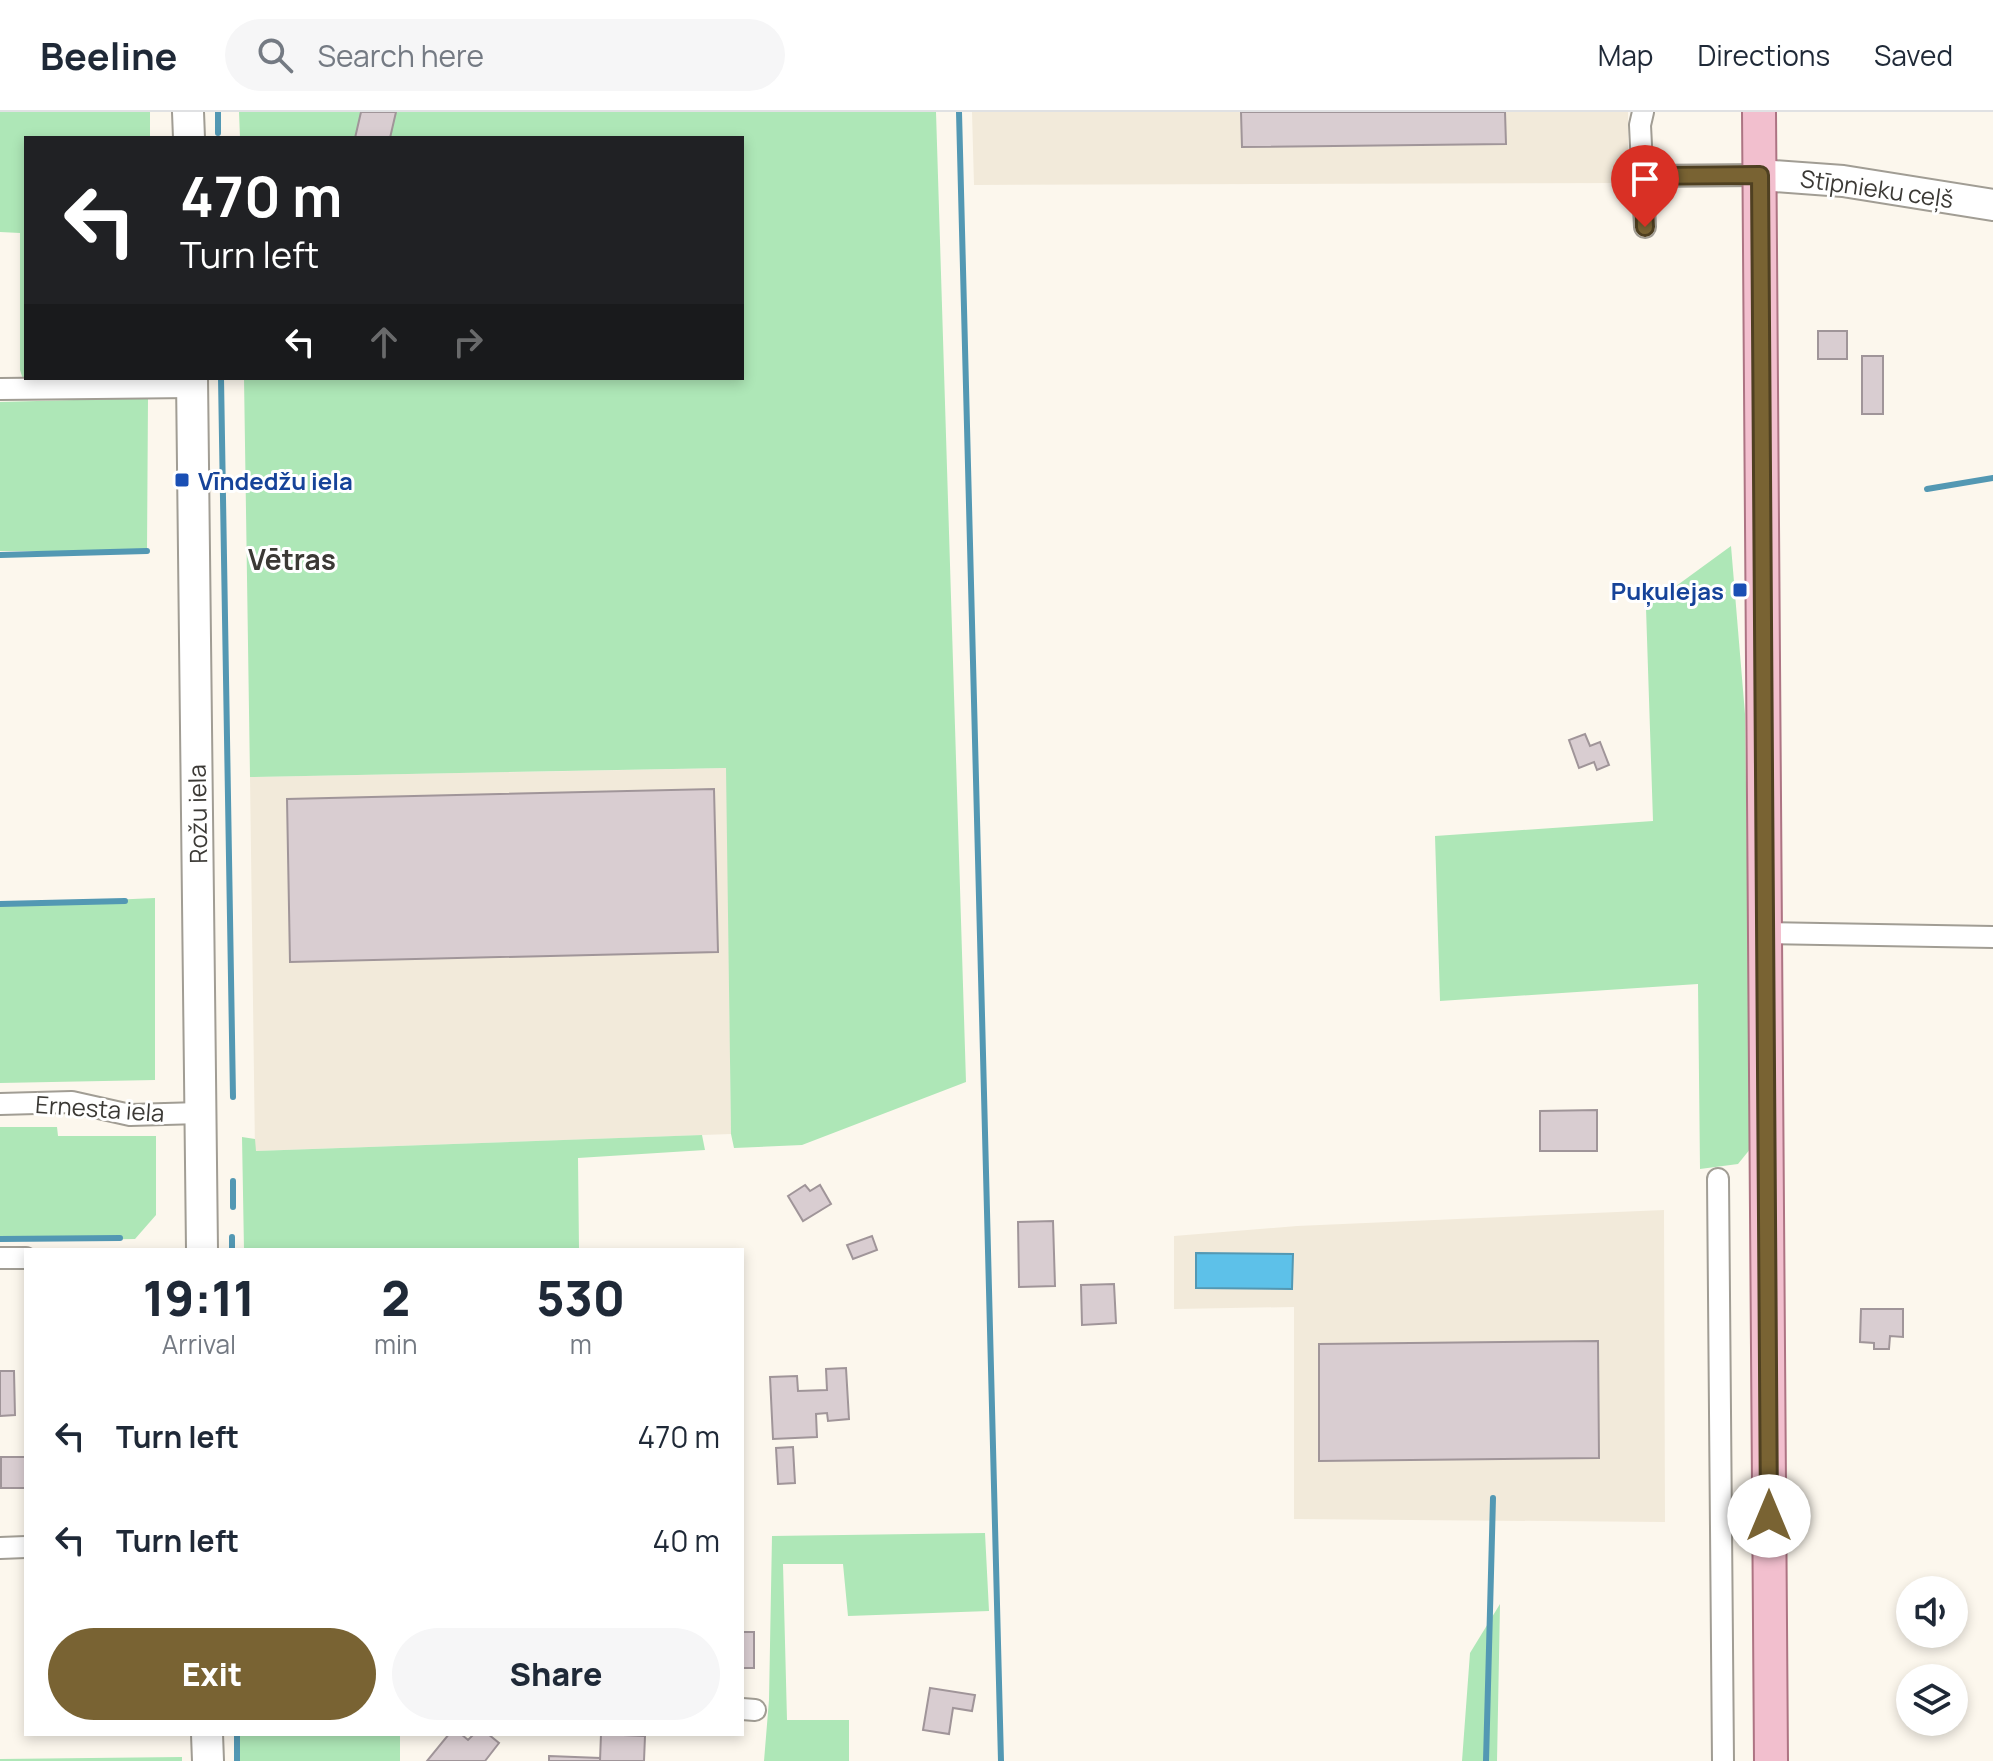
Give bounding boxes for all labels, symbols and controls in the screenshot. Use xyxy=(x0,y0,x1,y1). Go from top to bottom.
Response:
search box xyxy=(225,19,785,91)
text: Beeline xyxy=(40,29,177,81)
icon: search xyxy=(253,33,297,77)
text: Search here xyxy=(317,35,484,76)
text: Map xyxy=(1598,36,1653,74)
text: Directions xyxy=(1697,36,1830,74)
text: Saved xyxy=(1874,36,1953,74)
pin xyxy=(1611,145,1679,227)
text: 470 m xyxy=(180,157,342,234)
icon: arrive xyxy=(1623,157,1667,201)
street label: Stīpnieku ceļš xyxy=(1798,161,1956,215)
icon: left xyxy=(48,168,152,272)
text: Turn left xyxy=(180,230,319,279)
icon: left xyxy=(278,320,322,364)
icon: ahead xyxy=(362,320,406,364)
icon: right xyxy=(446,320,490,364)
place label: Vīndedžu iela xyxy=(198,464,353,497)
marker: Vīndedžu iela xyxy=(173,471,191,489)
district label: Vētras xyxy=(248,540,336,578)
place label: Puķulejas xyxy=(1611,574,1724,607)
marker: Puķulejas xyxy=(1731,581,1749,599)
street label: Rožu iela xyxy=(180,764,214,864)
street label: Ernesta iela xyxy=(34,1087,166,1129)
text: 19:11 xyxy=(143,1265,255,1330)
text: 2 xyxy=(381,1265,410,1330)
text: 530 xyxy=(536,1265,625,1330)
text: Arrival xyxy=(162,1326,236,1362)
text: min xyxy=(374,1326,417,1362)
text: m xyxy=(570,1326,592,1362)
icon: left xyxy=(48,1414,92,1458)
text: Turn left xyxy=(116,1416,239,1457)
text: 470 m xyxy=(638,1416,720,1457)
position arrow xyxy=(1727,1474,1811,1558)
icon: left xyxy=(48,1518,92,1562)
text: Turn left xyxy=(116,1520,239,1561)
text: 40 m xyxy=(653,1520,720,1561)
map controls xyxy=(1896,1576,1968,1736)
button: sound xyxy=(1896,1576,1968,1648)
button: Exit xyxy=(48,1628,376,1720)
button: Share xyxy=(392,1628,720,1720)
button: layers xyxy=(1896,1664,1968,1736)

